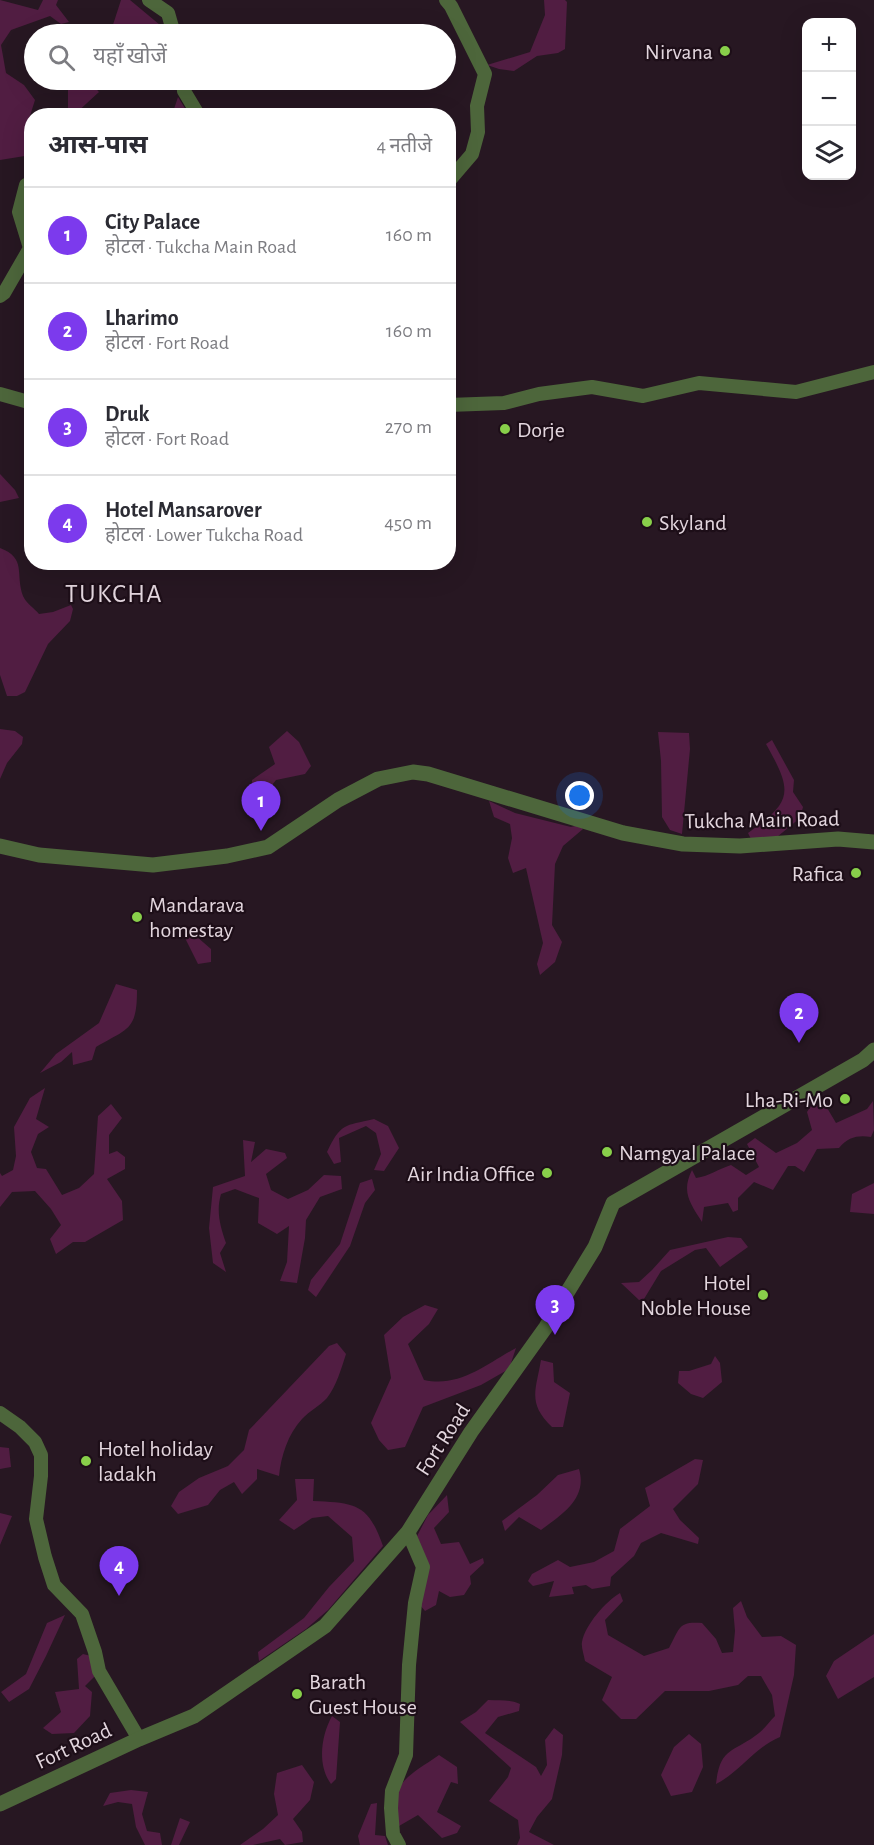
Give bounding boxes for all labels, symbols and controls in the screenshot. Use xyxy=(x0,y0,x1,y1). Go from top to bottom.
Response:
map controls xyxy=(802,18,856,180)
button: + xyxy=(802,18,856,72)
search box xyxy=(24,24,456,90)
icon: search xyxy=(45,41,78,74)
place label: Nirvana xyxy=(645,41,713,63)
marker: Nirvana xyxy=(718,44,732,58)
text: यहाँ खोजें xyxy=(93,45,167,67)
button: − xyxy=(802,72,856,126)
button: layers xyxy=(802,126,856,180)
text: आस-पास xyxy=(48,132,148,158)
text: 4 नतीजे xyxy=(377,136,432,156)
text: City Palace xyxy=(105,211,200,233)
text: 1 xyxy=(64,225,71,245)
text: 160 m xyxy=(386,225,432,245)
text: होटल · Tukcha Main Road xyxy=(105,237,297,257)
text: Lharimo xyxy=(105,307,179,329)
text: 2 xyxy=(63,321,72,341)
text: 160 m xyxy=(386,321,432,341)
text: होटल · Fort Road xyxy=(105,333,229,353)
text: Druk xyxy=(105,403,149,425)
text: 3 xyxy=(63,417,72,437)
text: 270 m xyxy=(385,417,432,437)
place label: Dorje xyxy=(517,419,565,441)
marker: Dorje xyxy=(498,422,512,436)
text: होटल · Fort Road xyxy=(105,429,229,449)
text: Hotel Mansarover xyxy=(105,499,262,521)
place label: Skyland xyxy=(659,512,727,534)
text: 4 xyxy=(62,513,73,533)
text: 450 m xyxy=(384,513,432,533)
marker: Skyland xyxy=(640,515,654,529)
text: होटल · Lower Tukcha Road xyxy=(105,525,303,545)
district label: TUKCHA xyxy=(65,581,163,607)
your location xyxy=(565,781,594,810)
pin: 1 xyxy=(242,782,280,831)
street label: Tukcha Main Road xyxy=(684,808,840,832)
place label: Rafica xyxy=(792,863,844,885)
marker: Rafica xyxy=(849,866,863,880)
place label: Mandarava homestay xyxy=(149,894,245,941)
marker: Mandarava homestay xyxy=(130,910,144,924)
pin: 2 xyxy=(780,994,818,1043)
place label: Lha-Ri-Mo xyxy=(745,1089,833,1111)
marker: Lha-Ri-Mo xyxy=(838,1092,852,1106)
place label: Namgyal Palace xyxy=(619,1142,755,1164)
marker: Namgyal Palace xyxy=(600,1145,614,1159)
place label: Air India Office xyxy=(407,1163,535,1185)
marker: Air India Office xyxy=(540,1166,554,1180)
place label: Hotel Noble House xyxy=(640,1272,751,1319)
pin: 3 xyxy=(536,1286,574,1335)
marker: Hotel Noble House xyxy=(756,1288,770,1302)
street label: Fort Road xyxy=(412,1400,474,1479)
place label: Hotel holiday ladakh xyxy=(98,1438,214,1485)
marker: Hotel holiday ladakh xyxy=(79,1454,93,1468)
pin: 4 xyxy=(100,1546,138,1596)
place label: Barath Guest House xyxy=(309,1671,417,1718)
marker: Barath Guest House xyxy=(290,1687,304,1701)
street label: Fort Road xyxy=(32,1719,115,1773)

